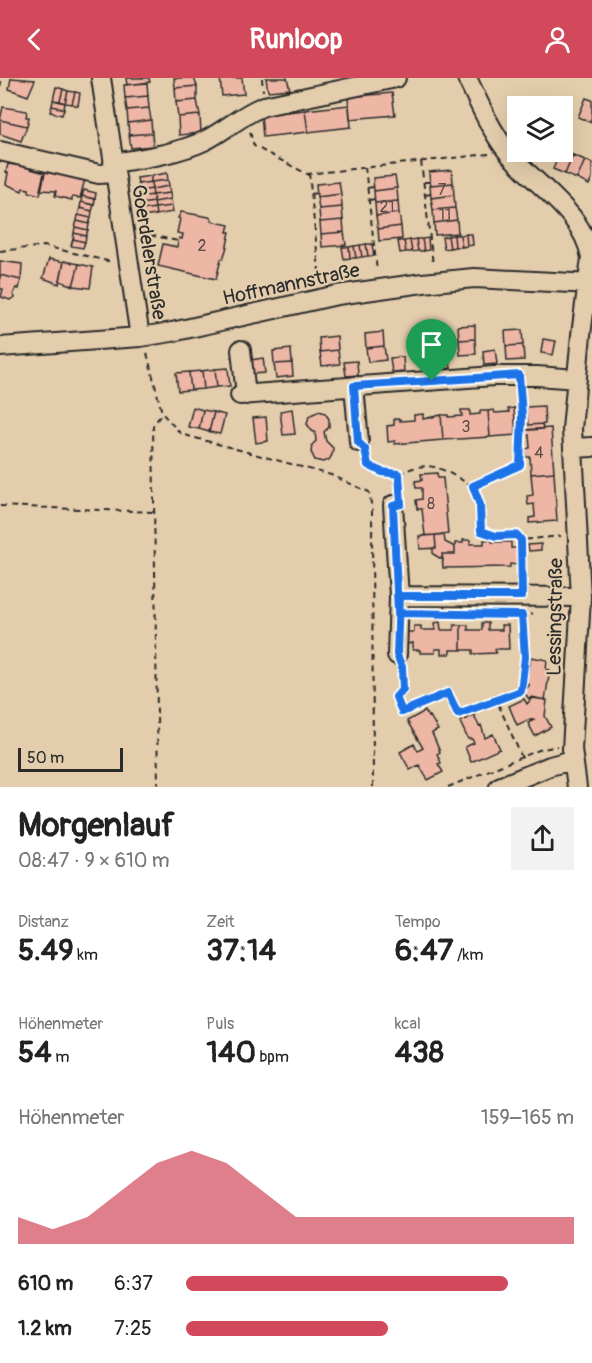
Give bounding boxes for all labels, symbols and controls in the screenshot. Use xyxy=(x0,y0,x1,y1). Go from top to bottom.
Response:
icon: back xyxy=(18,23,51,56)
text: Runloop xyxy=(250,23,342,56)
icon: person xyxy=(541,23,574,56)
map controls xyxy=(507,96,573,162)
button: layers xyxy=(507,96,573,162)
house number: 7 xyxy=(438,180,447,200)
street label: Goerdelerstraße xyxy=(126,183,172,321)
house number: 21 xyxy=(379,197,395,217)
house number: 11 xyxy=(439,205,451,225)
house number: 2 xyxy=(198,236,207,256)
street label: Hoffmannstraße xyxy=(220,257,362,311)
pin xyxy=(406,319,457,381)
icon: arrive xyxy=(415,328,448,361)
house number: 3 xyxy=(462,417,471,437)
house number: 4 xyxy=(534,443,544,463)
house number: 8 xyxy=(427,494,435,514)
street label: Lessingstraße xyxy=(541,558,569,676)
scale bar xyxy=(18,745,123,772)
text: 50 m xyxy=(27,748,64,768)
text: Morgenlauf xyxy=(18,805,175,846)
button: share xyxy=(511,807,574,870)
text: 08:47 · 9 × 610 m xyxy=(18,848,170,873)
text: Distanz xyxy=(18,912,69,932)
text: Zeit xyxy=(206,912,234,932)
text: Tempo xyxy=(395,912,441,932)
text: 5.49 xyxy=(18,932,74,969)
text: 37:14 xyxy=(206,932,276,969)
text: 6:47 xyxy=(395,932,453,969)
text: km xyxy=(74,945,98,965)
text: /km xyxy=(453,945,484,965)
text: Höhenmeter xyxy=(18,1014,103,1034)
text: Puls xyxy=(206,1014,234,1034)
text: kcal xyxy=(395,1014,421,1034)
text: 54 xyxy=(18,1034,52,1071)
text: 140 xyxy=(206,1034,256,1071)
text: 438 xyxy=(395,1034,444,1071)
text: m xyxy=(52,1047,69,1067)
text: bpm xyxy=(256,1047,289,1067)
text: Höhenmeter xyxy=(18,1105,124,1130)
text: 159–165 m xyxy=(481,1105,574,1130)
text: 610 m xyxy=(18,1271,73,1296)
text: 6:37 xyxy=(114,1271,153,1296)
text: 1.2 km xyxy=(18,1316,72,1341)
text: 7:25 xyxy=(114,1316,152,1341)

